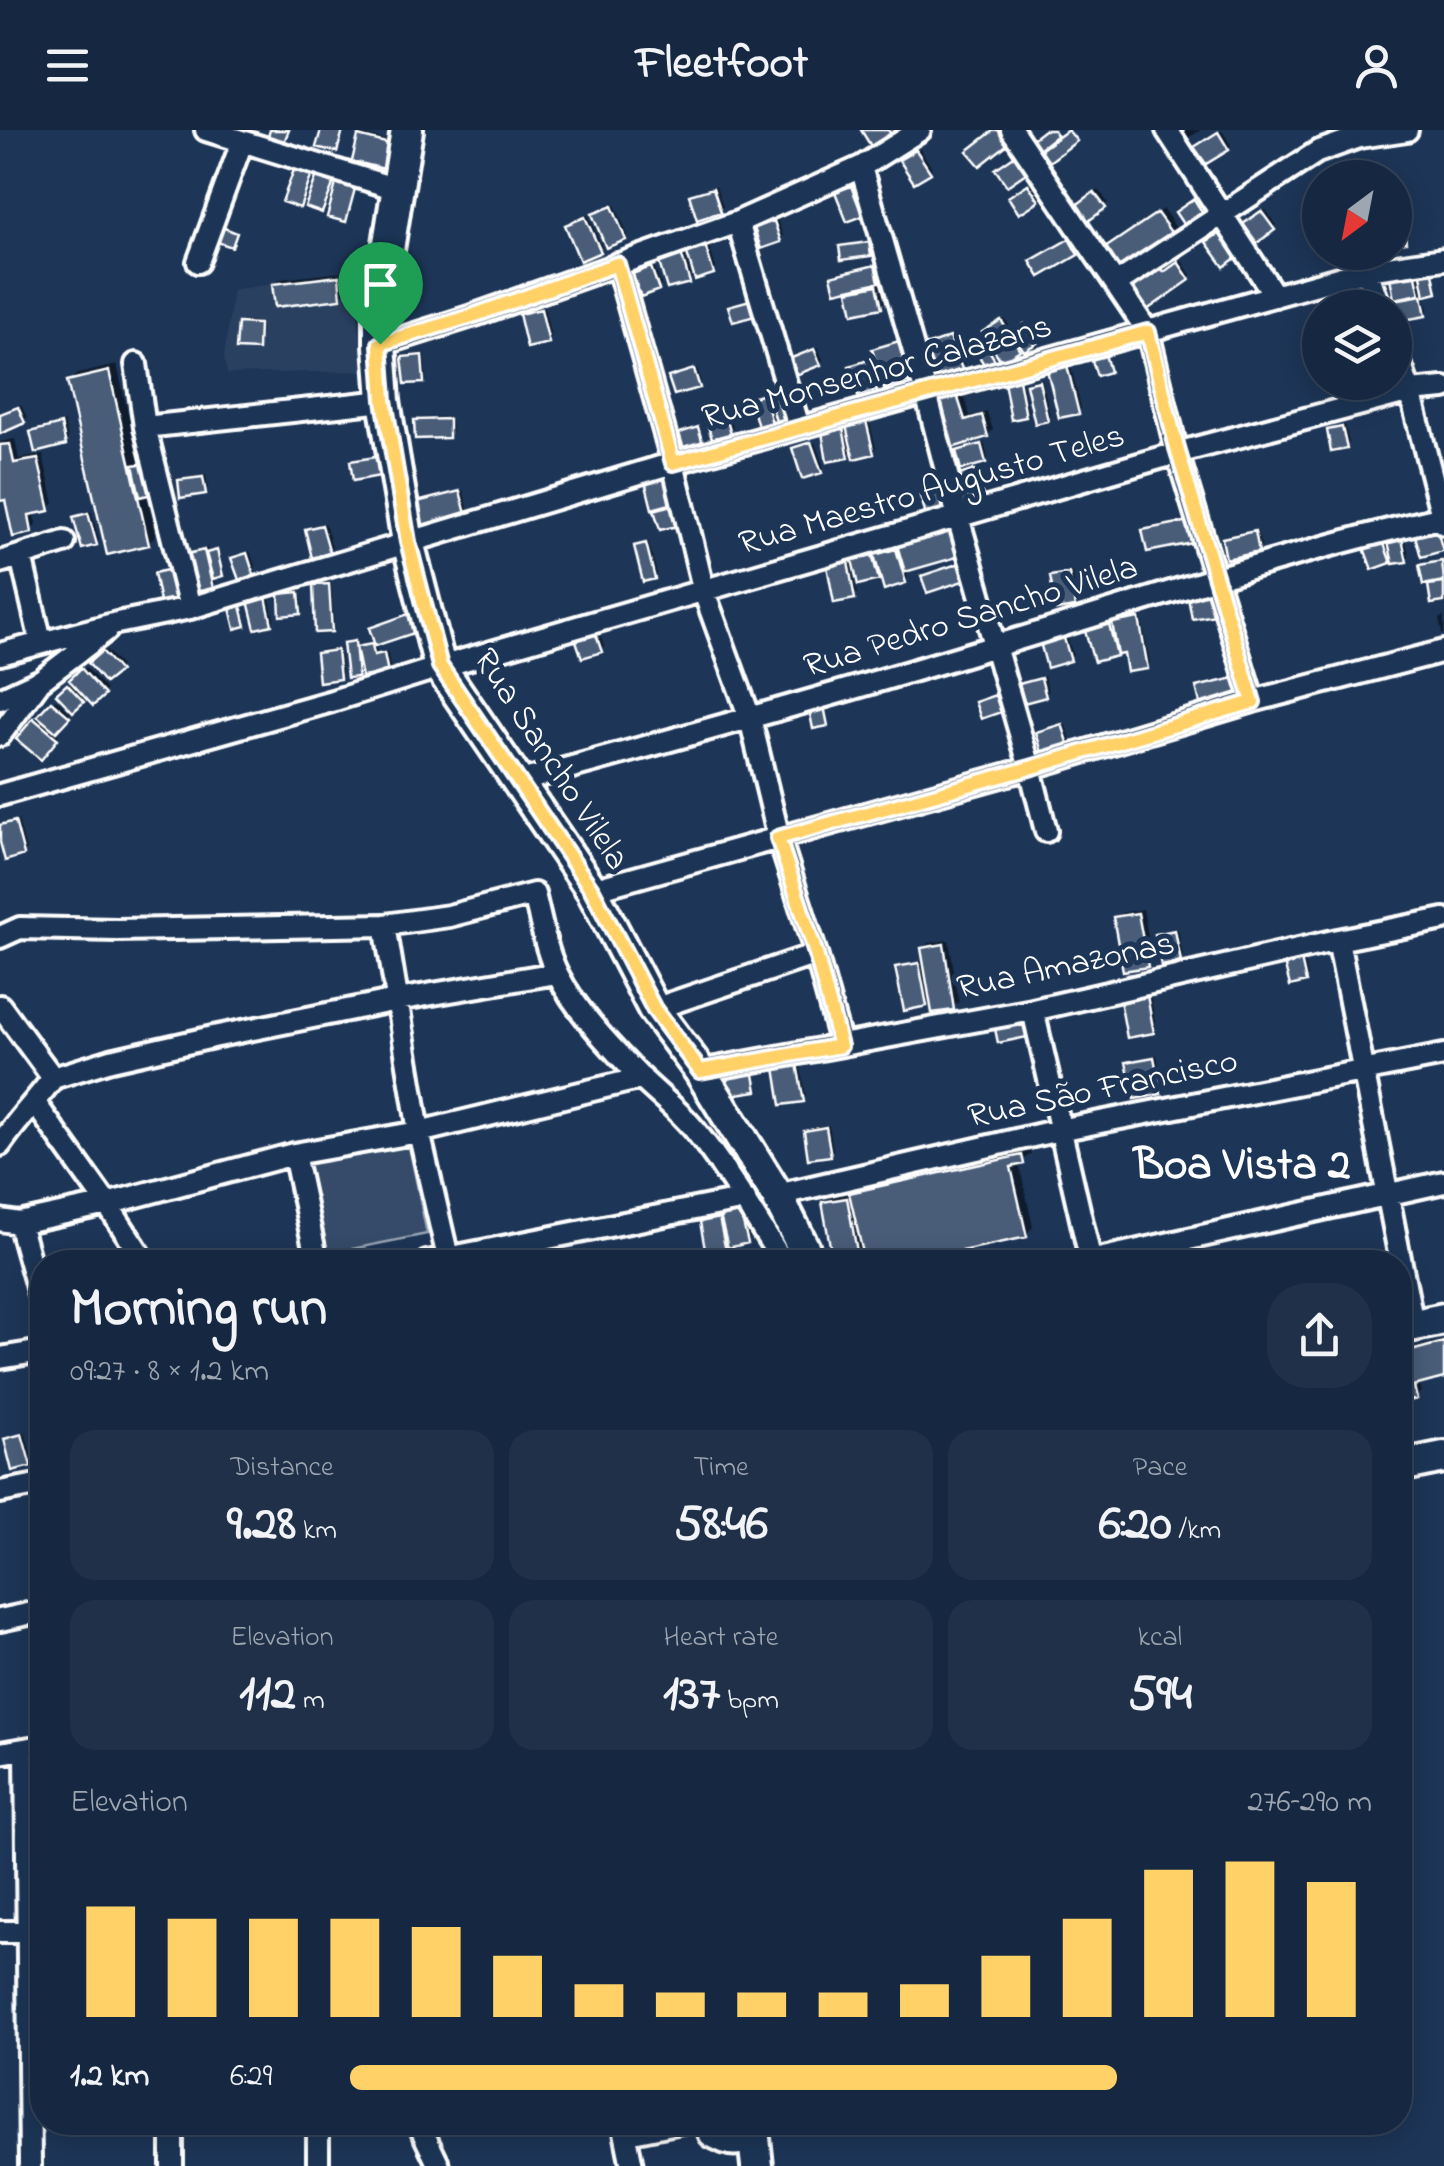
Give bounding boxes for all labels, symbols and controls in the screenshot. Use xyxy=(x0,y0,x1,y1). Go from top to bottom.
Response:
text: Fleetfoot xyxy=(636,32,808,98)
icon: menu xyxy=(40,38,95,93)
icon: person xyxy=(1349,38,1404,93)
north arrow xyxy=(1302,160,1412,270)
map controls xyxy=(1302,160,1412,400)
pin xyxy=(338,242,423,345)
icon: arrive xyxy=(353,257,408,312)
button: layers xyxy=(1302,290,1412,400)
street label: Rua Monsenhor Calazans xyxy=(696,302,1058,444)
street label: Rua Maestro Augusto Teles xyxy=(733,412,1131,570)
street label: Rua Pedro Sancho Vilela xyxy=(798,543,1144,693)
street label: Rua Sancho Vilela xyxy=(459,639,641,881)
street label: Rua Amazonas xyxy=(952,919,1180,1015)
street label: Rua São Francisco xyxy=(964,1037,1242,1143)
district label: Boa Vista 2 xyxy=(1132,1134,1350,1200)
text: Morning run xyxy=(70,1271,327,1351)
button: share xyxy=(1267,1283,1372,1388)
text: 09:27 · 8 × 1.2 km xyxy=(70,1349,269,1396)
text: Distance xyxy=(230,1448,334,1489)
text: Time xyxy=(693,1448,749,1489)
text: Pace xyxy=(1133,1448,1187,1489)
text: 9.28 xyxy=(227,1489,296,1562)
text: 58:46 xyxy=(674,1489,768,1562)
text: 6:20 xyxy=(1099,1489,1172,1562)
text: km xyxy=(296,1511,337,1552)
text: /km xyxy=(1172,1511,1221,1552)
text: Elevation xyxy=(231,1618,333,1659)
text: Heart rate xyxy=(664,1618,778,1659)
text: kcal xyxy=(1138,1618,1182,1659)
text: 112 xyxy=(239,1659,296,1732)
text: 137 xyxy=(663,1659,720,1732)
text: 594 xyxy=(1128,1659,1192,1732)
text: m xyxy=(296,1681,325,1722)
text: bpm xyxy=(720,1681,779,1722)
text: Elevation xyxy=(70,1780,188,1827)
text: 276–290 m xyxy=(1247,1780,1372,1827)
text: 1.2 km xyxy=(70,2054,149,2101)
text: 6:29 xyxy=(230,2054,272,2101)

